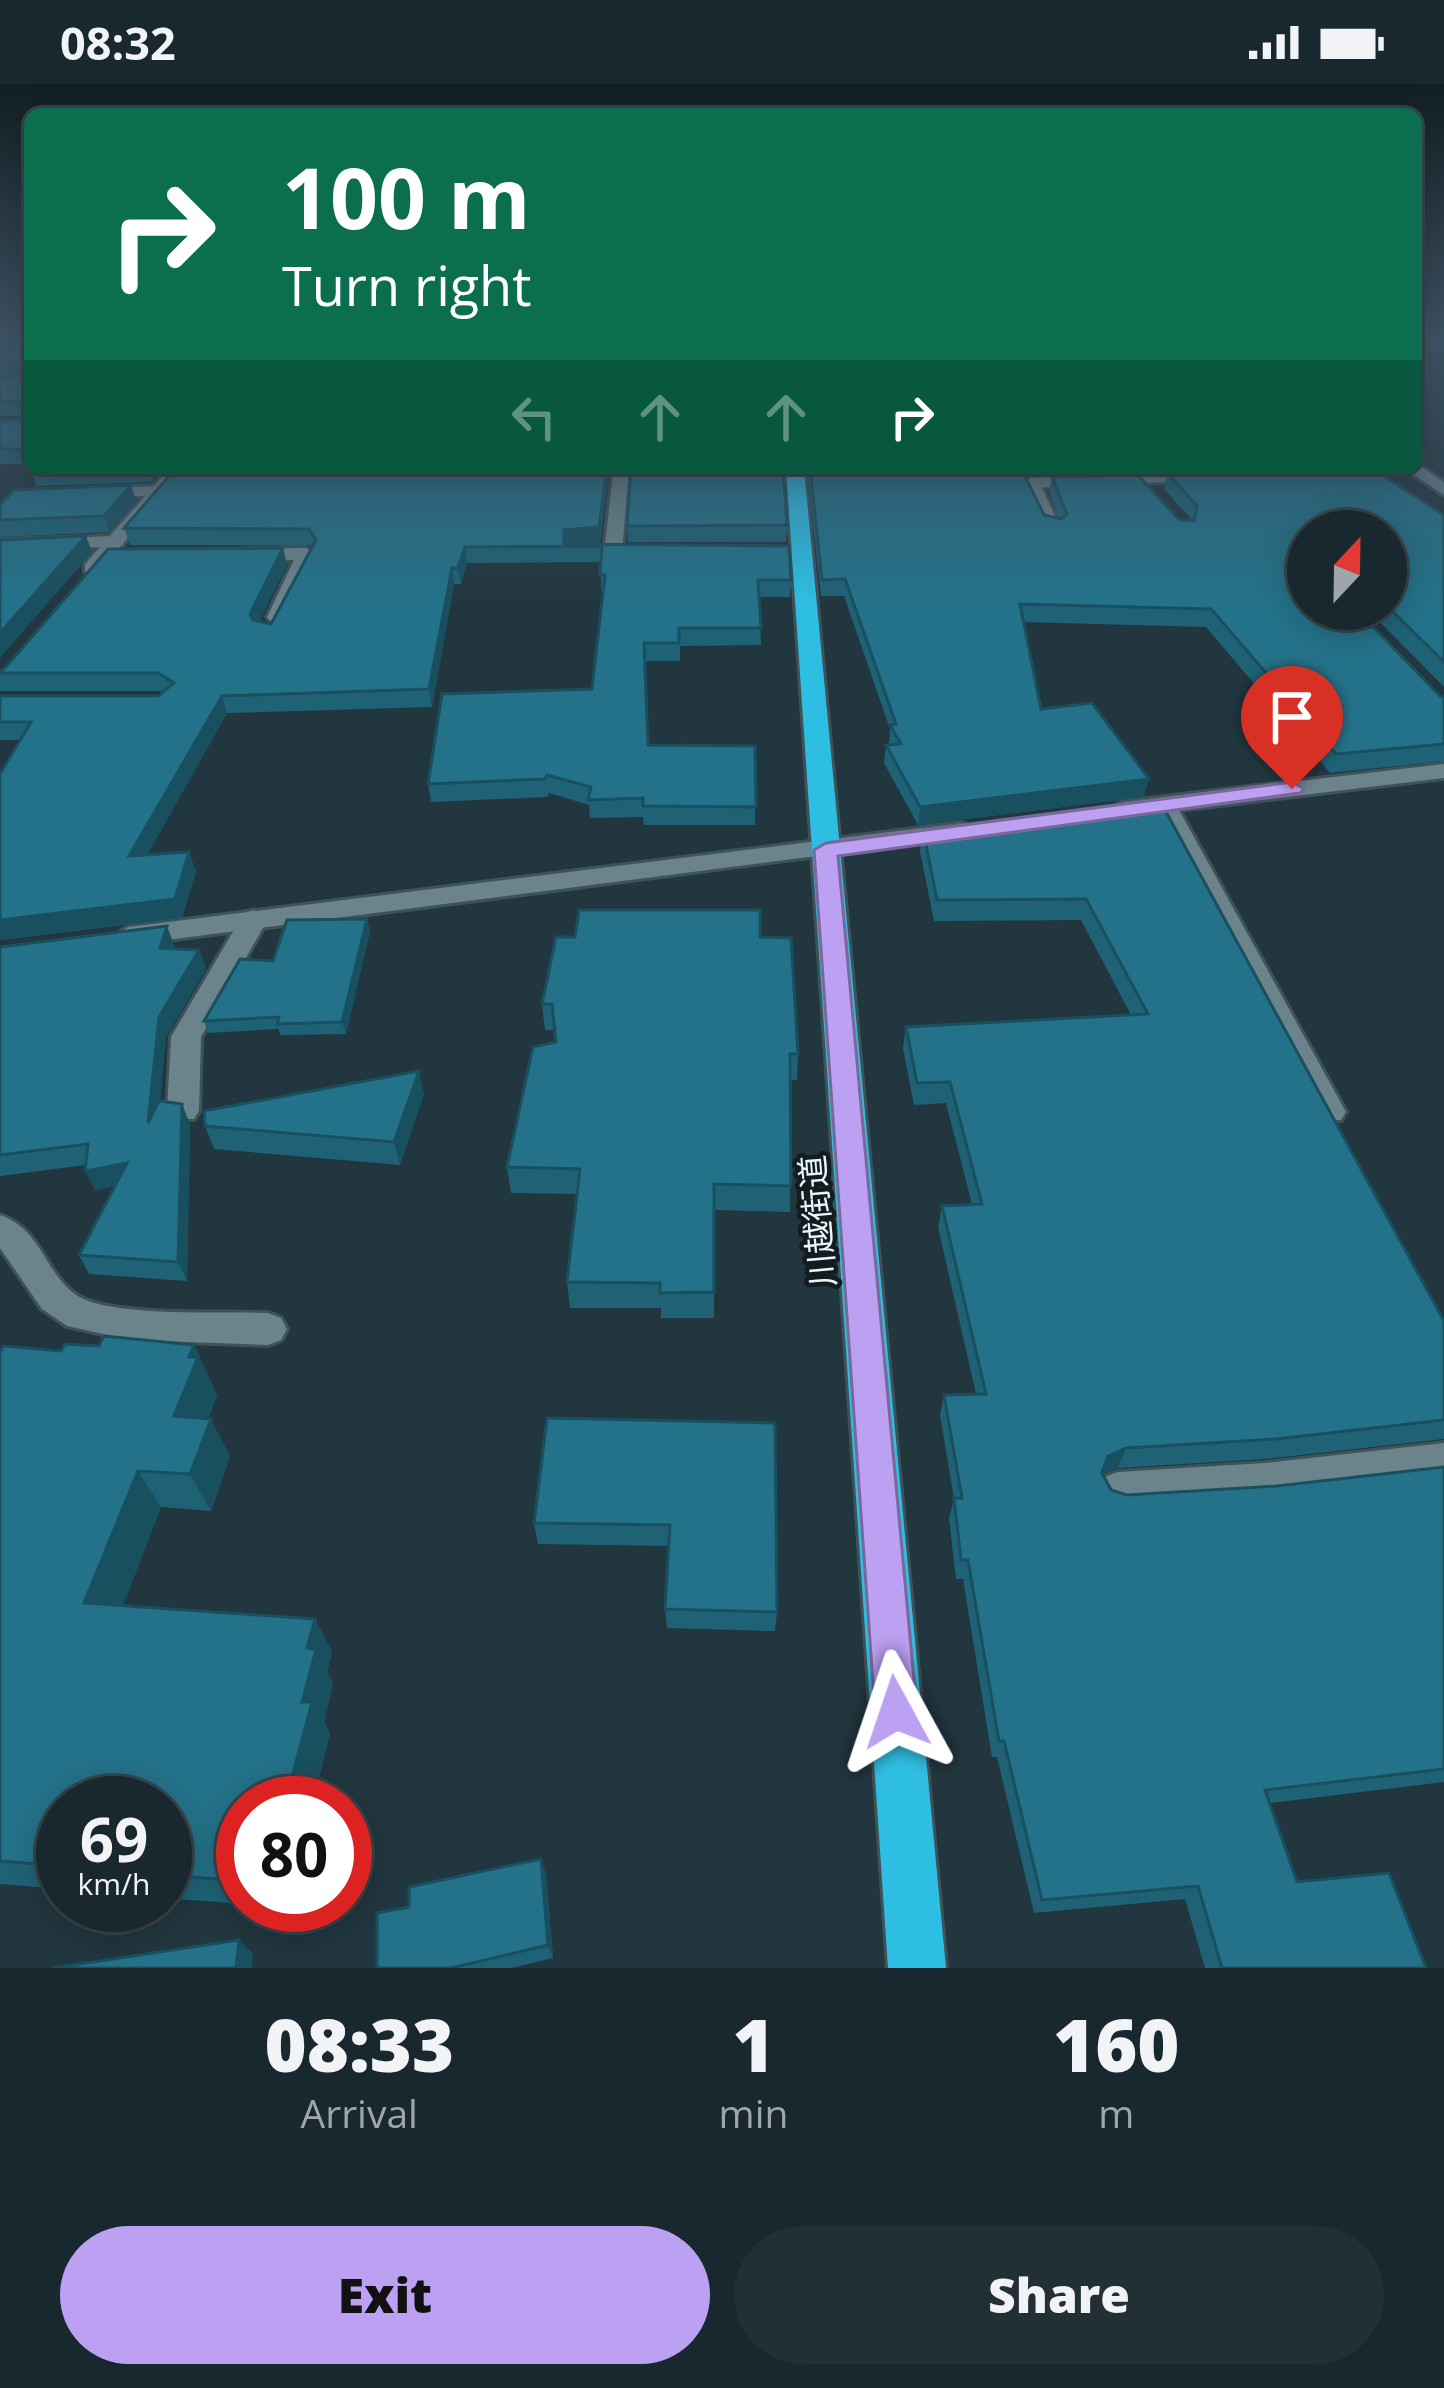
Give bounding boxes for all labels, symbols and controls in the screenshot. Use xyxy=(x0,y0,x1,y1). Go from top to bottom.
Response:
text: 08:32 xyxy=(60,12,176,73)
text: 100 m xyxy=(282,139,530,254)
icon: right xyxy=(84,156,240,312)
text: Turn right xyxy=(282,248,531,322)
icon: left xyxy=(501,384,567,450)
icon: ahead xyxy=(627,384,693,450)
icon: ahead xyxy=(753,384,819,450)
icon: right xyxy=(879,384,945,450)
north arrow xyxy=(1287,510,1407,630)
map controls xyxy=(1287,510,1407,630)
pin xyxy=(1241,666,1343,789)
icon: arrive xyxy=(1259,684,1325,750)
street label: 川越街道 xyxy=(789,1153,845,1289)
position arrow xyxy=(833,1649,959,1775)
speed limit sign: 80 xyxy=(216,1776,372,1932)
text: 69 xyxy=(80,1798,148,1880)
text: km/h xyxy=(78,1863,150,1904)
text: 08:33 xyxy=(265,1995,454,2093)
text: 1 xyxy=(732,1995,775,2093)
text: 160 xyxy=(1053,1995,1180,2093)
text: Arrival xyxy=(301,2086,418,2139)
text: min xyxy=(719,2086,788,2139)
text: m xyxy=(1098,2086,1134,2139)
button: Exit xyxy=(60,2226,710,2364)
button: Share xyxy=(734,2226,1384,2364)

